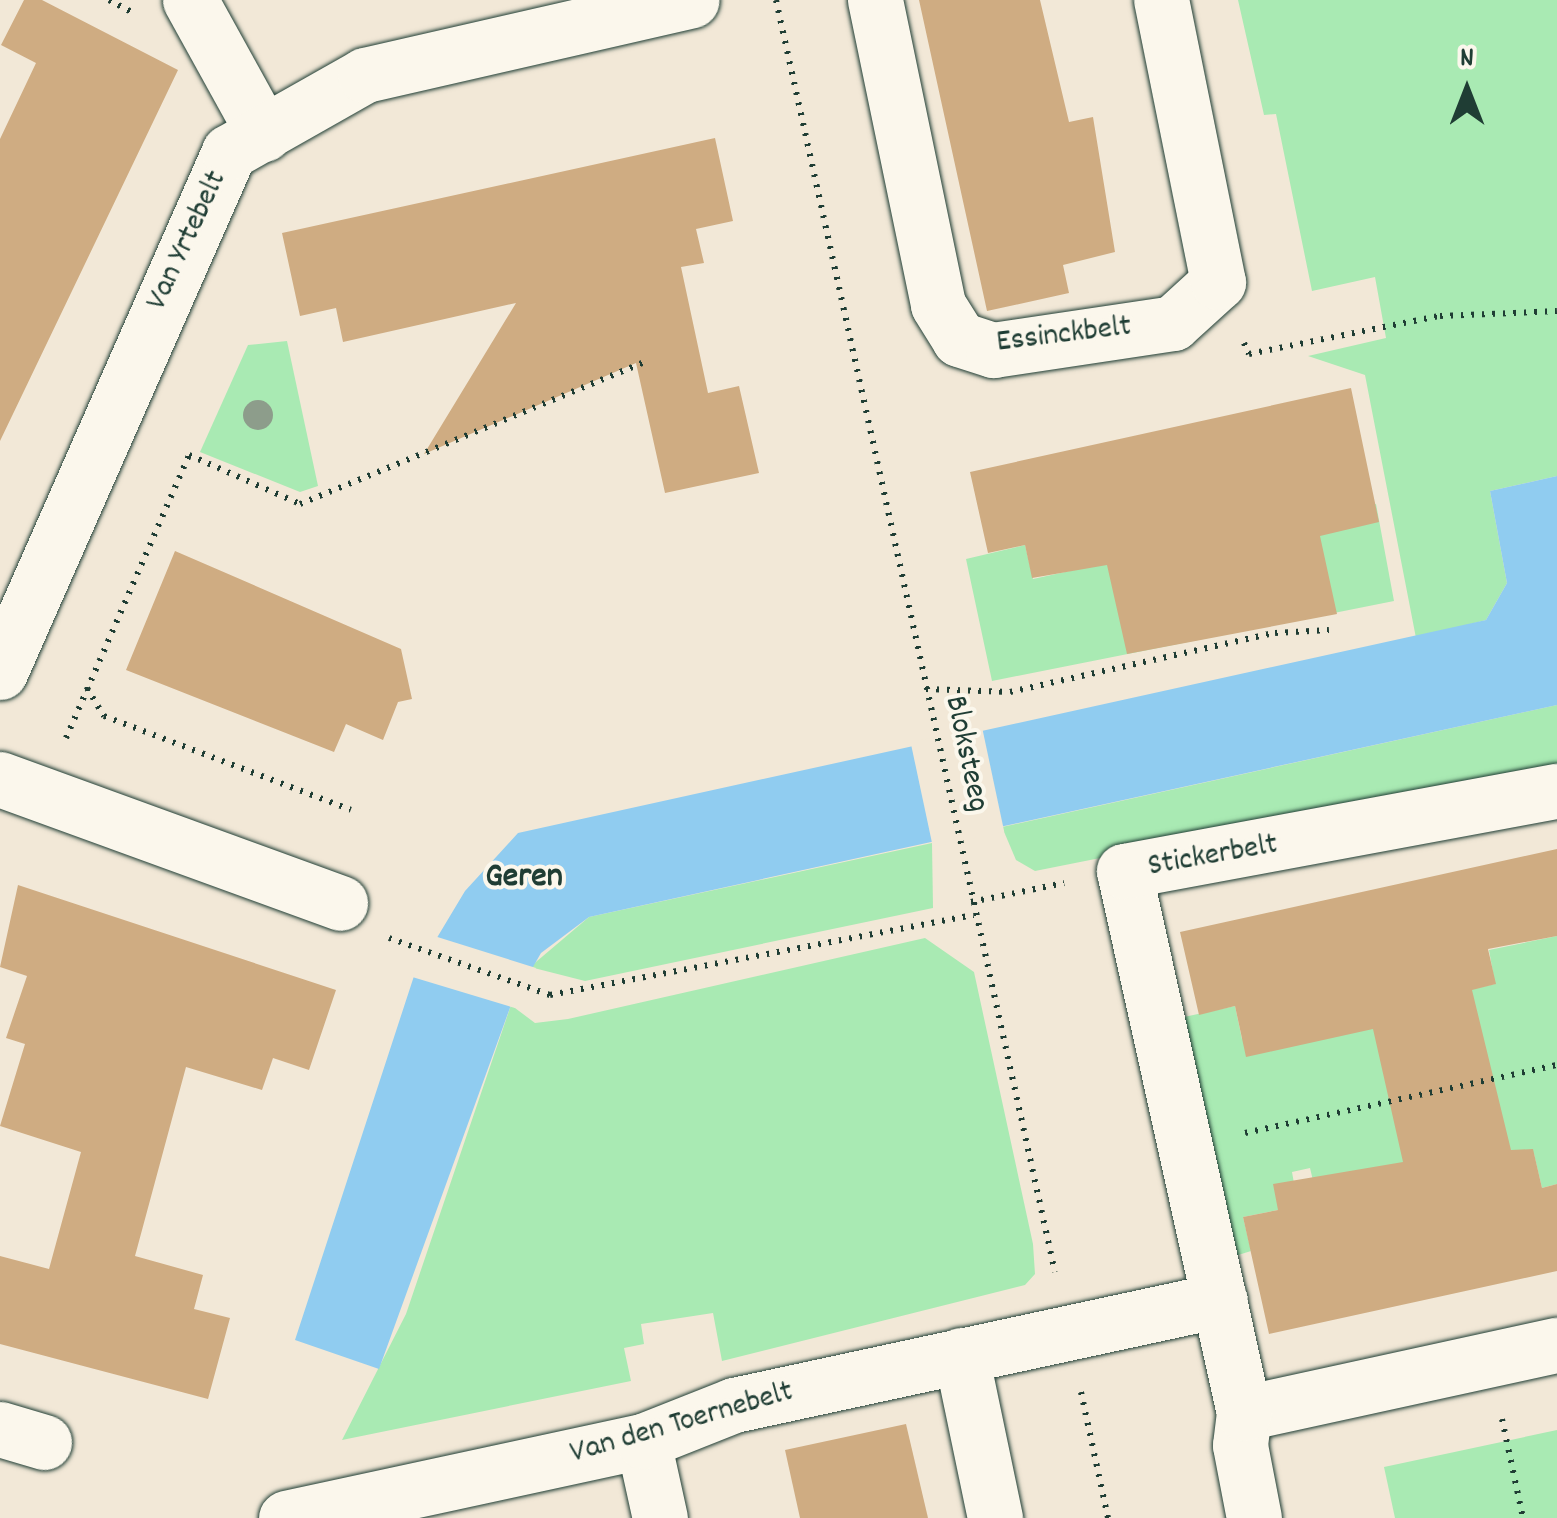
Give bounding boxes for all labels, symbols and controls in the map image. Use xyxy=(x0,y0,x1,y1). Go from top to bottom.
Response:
north arrow xyxy=(1417,40,1517,140)
text: N xyxy=(1460,40,1474,80)
street label: Van Yrtebelt xyxy=(139,165,237,317)
street label: Essinckbelt xyxy=(994,309,1134,363)
street label: Bloksteeg xyxy=(934,692,996,816)
street label: Stickerbelt xyxy=(1145,827,1281,887)
district label: Geren xyxy=(485,857,563,899)
street label: Van den Toernebelt xyxy=(566,1374,798,1474)

